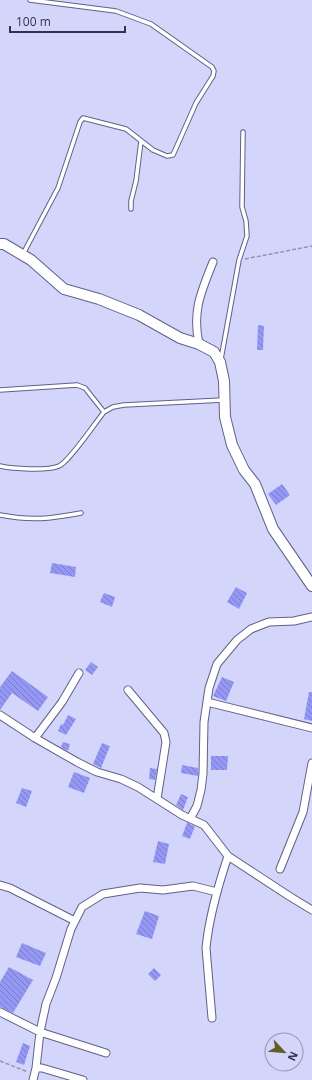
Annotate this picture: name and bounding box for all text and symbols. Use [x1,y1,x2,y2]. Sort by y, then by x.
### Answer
scale bar [10,8,125,34]
text: 100 m [16,13,51,30]
north arrow [264,1032,304,1072]
text: N [285,1049,302,1064]

